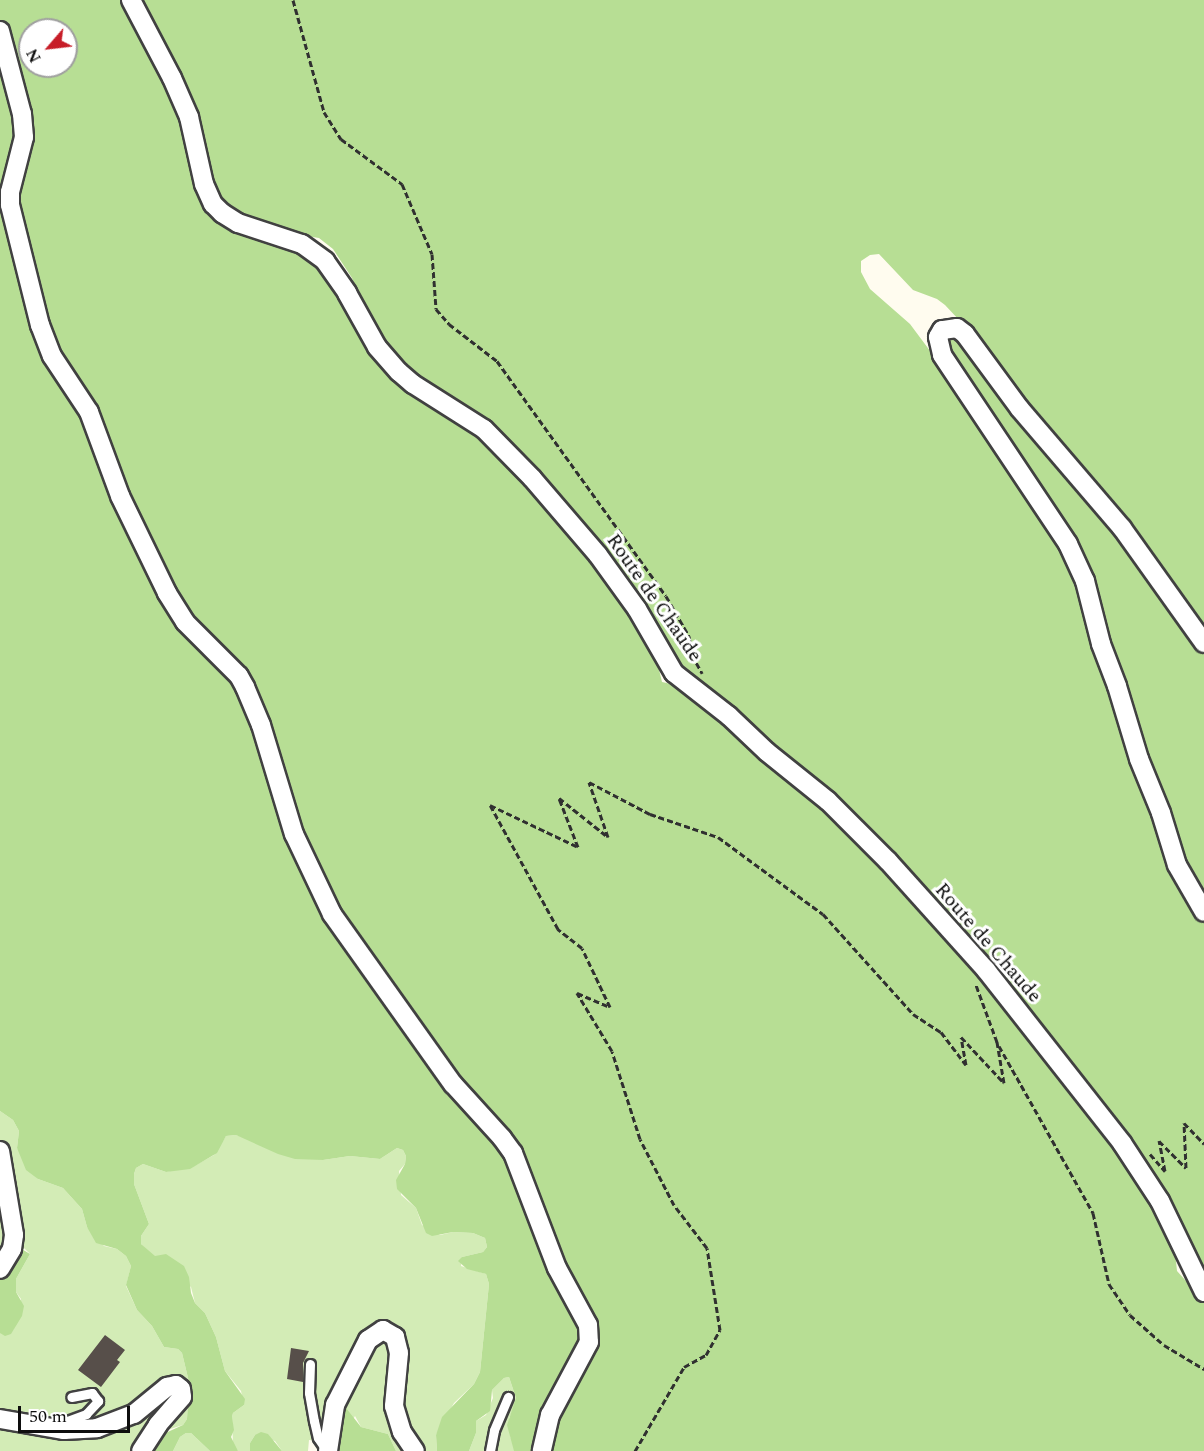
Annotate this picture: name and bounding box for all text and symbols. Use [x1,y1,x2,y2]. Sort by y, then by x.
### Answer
north arrow [18,18,78,78]
text: N [20,44,48,67]
street label: Route de Chaude [601,529,707,667]
street label: Route de Chaude [929,878,1047,1008]
scale bar [21,1394,134,1432]
text: 50 m [29,1403,67,1430]

